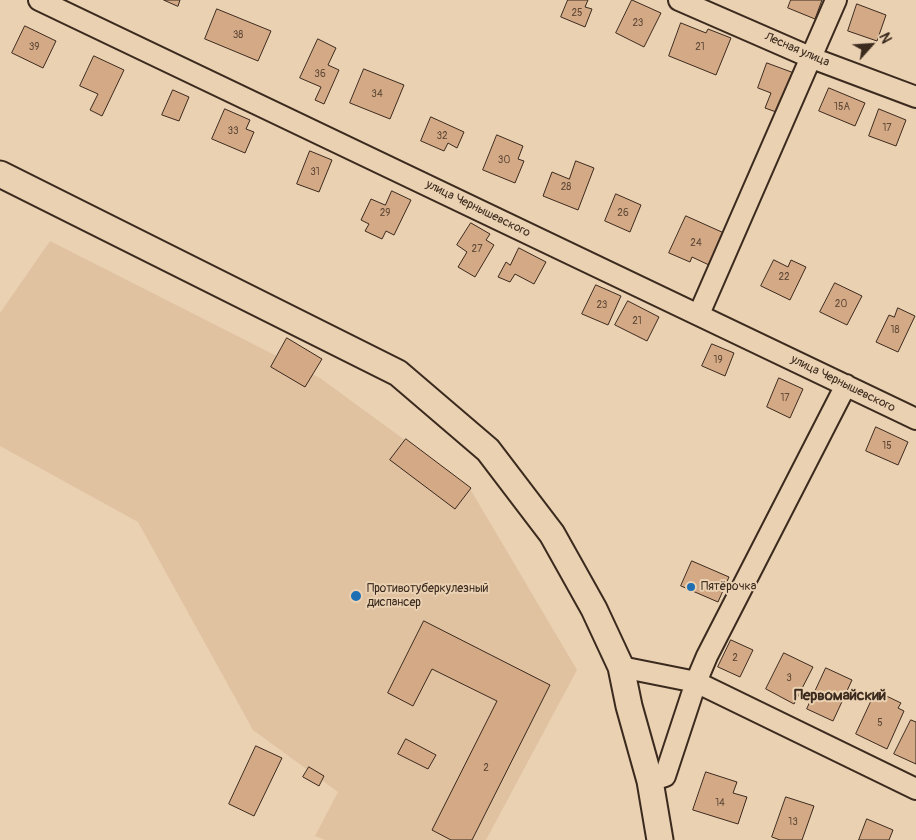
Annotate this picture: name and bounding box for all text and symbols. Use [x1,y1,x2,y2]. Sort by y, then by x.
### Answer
house number: 25 [571,7,583,19]
house number: 23 [633,17,643,29]
north arrow [846,20,896,70]
house number: 38 [233,29,243,41]
street label: Лесная улица [762,30,832,70]
text: N [875,30,895,46]
house number: 39 [29,41,39,53]
house number: 21 [695,41,705,53]
house number: 36 [314,68,326,80]
house number: 34 [371,88,383,100]
house number: 15А [834,101,850,113]
house number: 17 [882,122,892,134]
house number: 33 [227,125,239,137]
house number: 32 [436,130,448,142]
house number: 30 [498,154,510,166]
house number: 31 [310,166,320,178]
street label: улица Чернышевского [423,177,533,241]
house number: 28 [561,181,571,193]
house number: 29 [380,207,390,219]
house number: 26 [617,207,629,219]
house number: 24 [690,237,702,249]
house number: 27 [472,243,482,255]
house number: 22 [778,271,790,283]
house number: 20 [835,298,847,310]
house number: 23 [597,299,607,311]
house number: 21 [632,315,642,327]
house number: 18 [891,324,899,336]
street label: улица Чернышевского [788,352,898,416]
house number: 19 [713,354,723,366]
house number: 17 [780,392,790,404]
house number: 15 [882,440,892,452]
place label: Пятёрочка [701,580,756,594]
marker: Пятёрочка [685,581,697,593]
place label: Противотуберкулезный диспансер [367,582,488,610]
marker: Противотуберкулезный диспансер [349,589,363,603]
house number: 2 [732,652,738,664]
house number: 3 [786,672,792,684]
district label: Первомайский [794,687,886,705]
house number: 5 [877,717,883,729]
house number: 2 [483,762,489,774]
house number: 14 [715,797,725,809]
house number: 13 [788,816,798,828]

